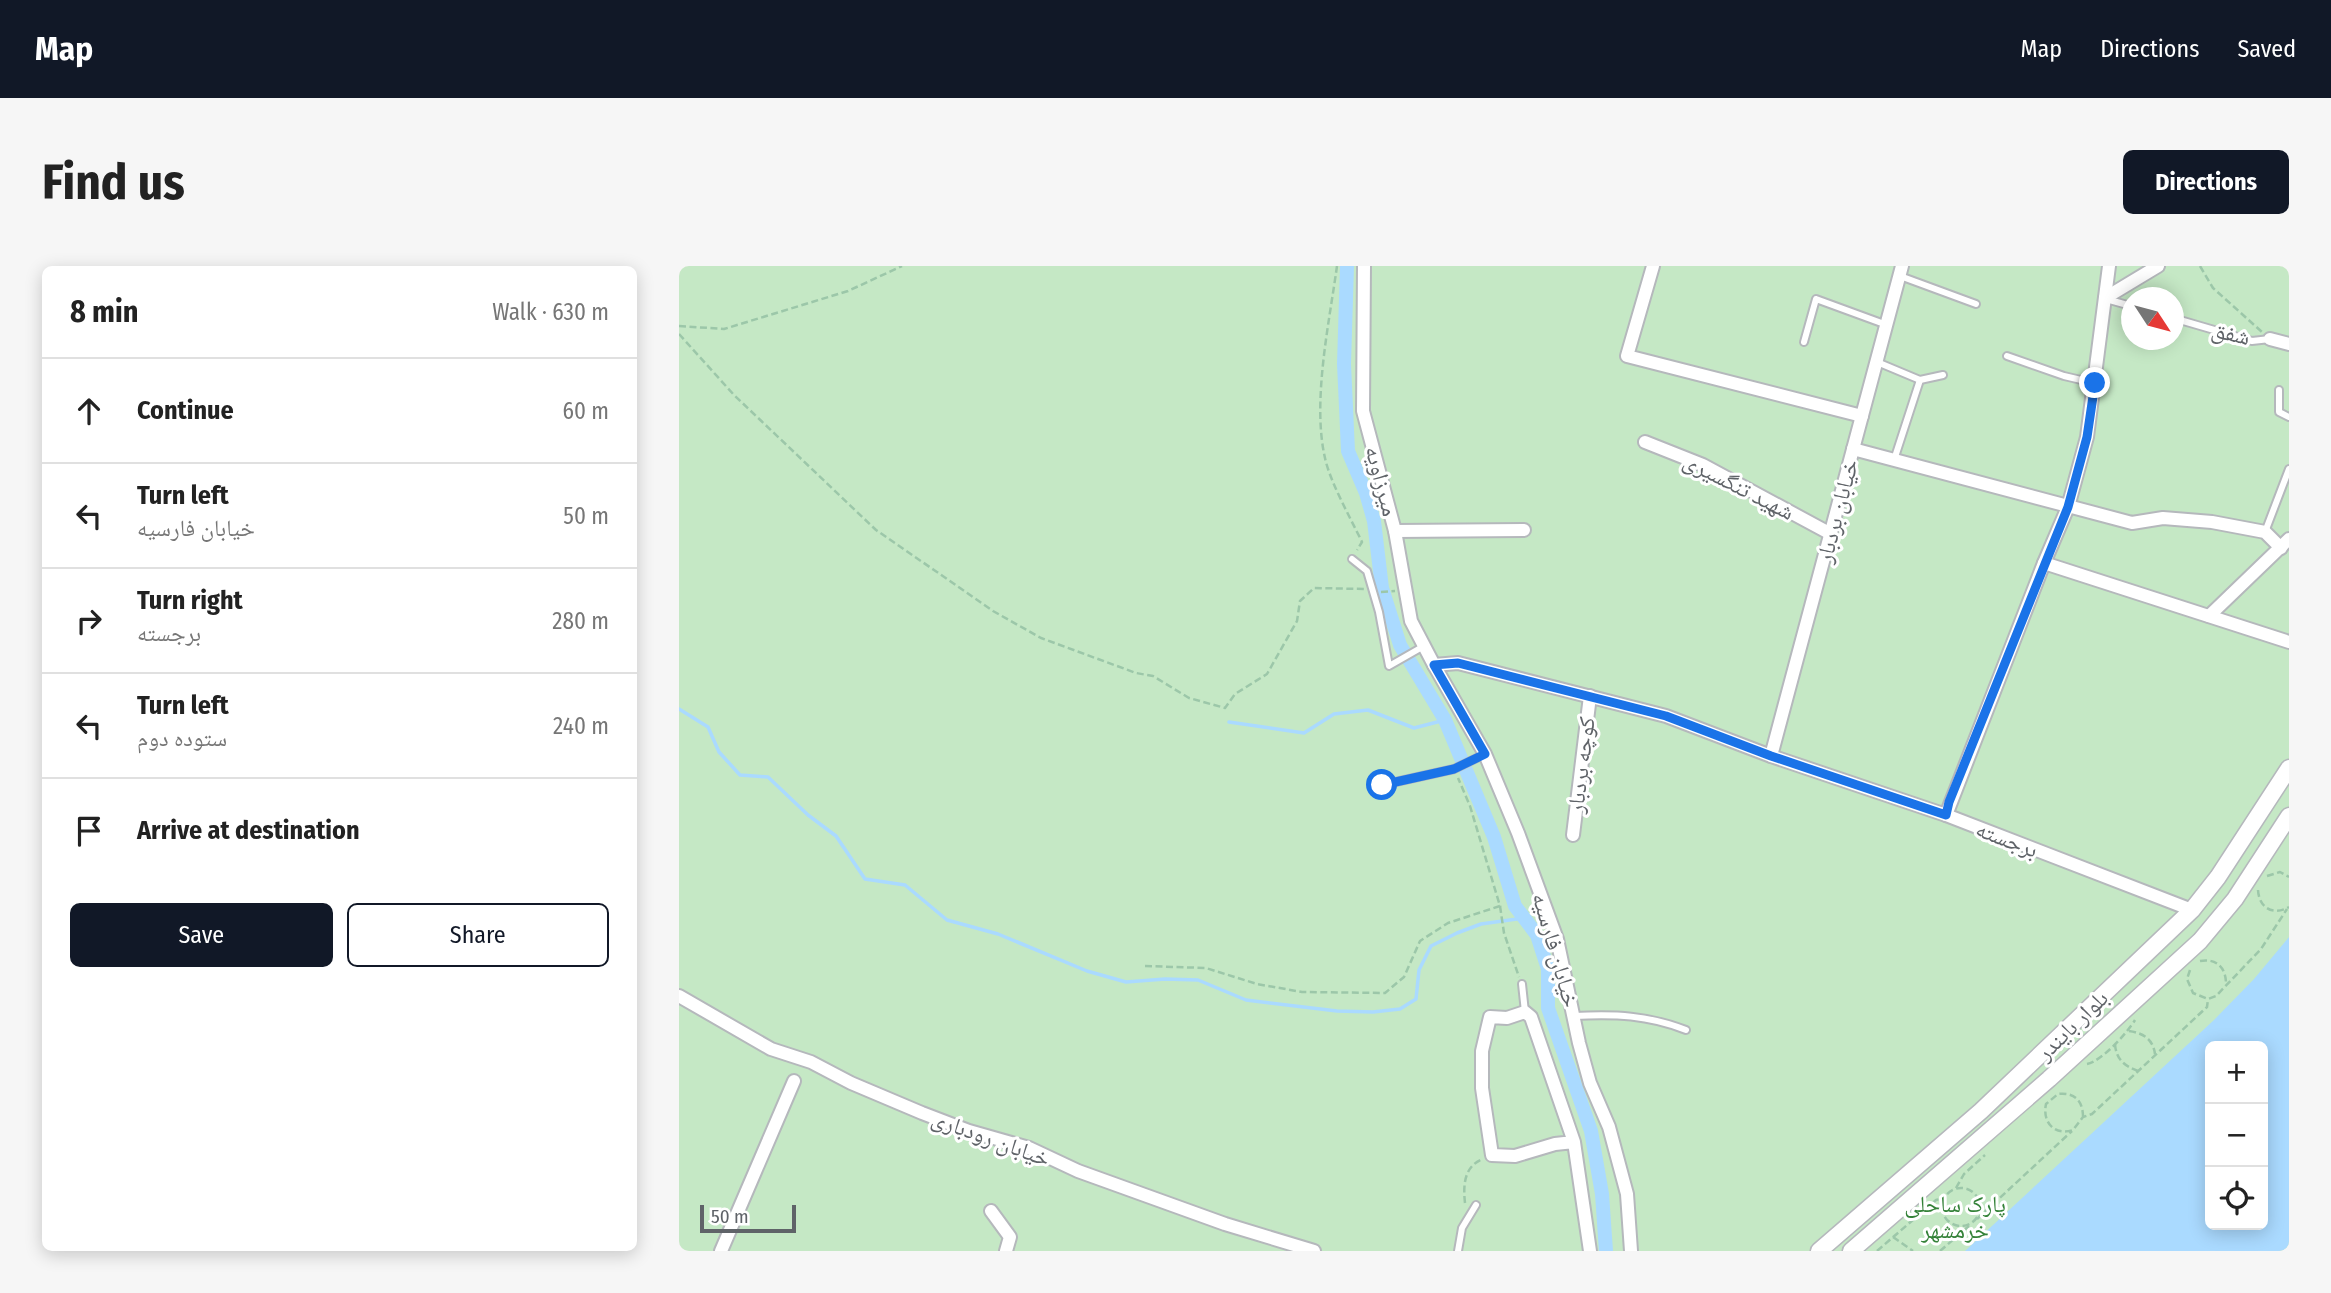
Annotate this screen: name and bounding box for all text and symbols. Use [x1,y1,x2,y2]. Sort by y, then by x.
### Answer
text: Map [35,29,93,69]
text: Map [2021,35,2062,63]
text: Directions [2100,35,2199,63]
text: Saved [2237,35,2296,63]
button: Directions [2123,150,2289,214]
text: Find us [42,153,185,212]
north arrow [2121,287,2184,350]
text: 8 min [70,294,138,330]
text: Walk · 630 m [492,298,609,326]
street label: شفق [2209,315,2253,351]
route end [2079,367,2110,398]
icon: ahead [70,392,108,430]
text: Continue [137,395,234,426]
text: 60 m [563,397,609,425]
street label: میرزاویه [1359,443,1405,519]
street label: شهید تنگسیری [1679,446,1799,526]
street label: خیابان بردبار [1810,456,1864,567]
text: Turn left [137,480,229,511]
icon: left [70,497,108,535]
text: 50 m [563,502,609,530]
text: خیابان فارسیه [137,514,255,542]
text: Turn right [137,585,243,616]
icon: right [70,602,108,640]
text: 280 m [552,607,609,635]
text: برجسته [137,619,201,647]
text: Turn left [137,690,229,721]
icon: left [70,707,108,745]
text: 240 m [553,712,609,740]
street label: کوچه بردبار [1561,715,1601,816]
text: ستوده دوم [137,724,227,752]
route start [1366,769,1397,800]
icon: arrive [70,812,108,850]
street label: برجسته [1972,814,2042,864]
text: Arrive at destination [137,815,360,846]
street label: خیابان فارسیه [1526,889,1586,1011]
button: Save [70,903,333,967]
button: Share [347,903,609,967]
street label: بلوار بایندر [2030,984,2114,1067]
map controls [2205,1041,2268,1230]
button: + [2205,1041,2268,1104]
street label: خیابان رودباری [928,1104,1054,1172]
button: − [2205,1104,2268,1167]
button: locate [2205,1167,2268,1230]
park label: پارک ساحلی خرمشهر [1904,1190,2006,1244]
scale bar [700,1202,796,1234]
text: 50 m [711,1205,749,1228]

